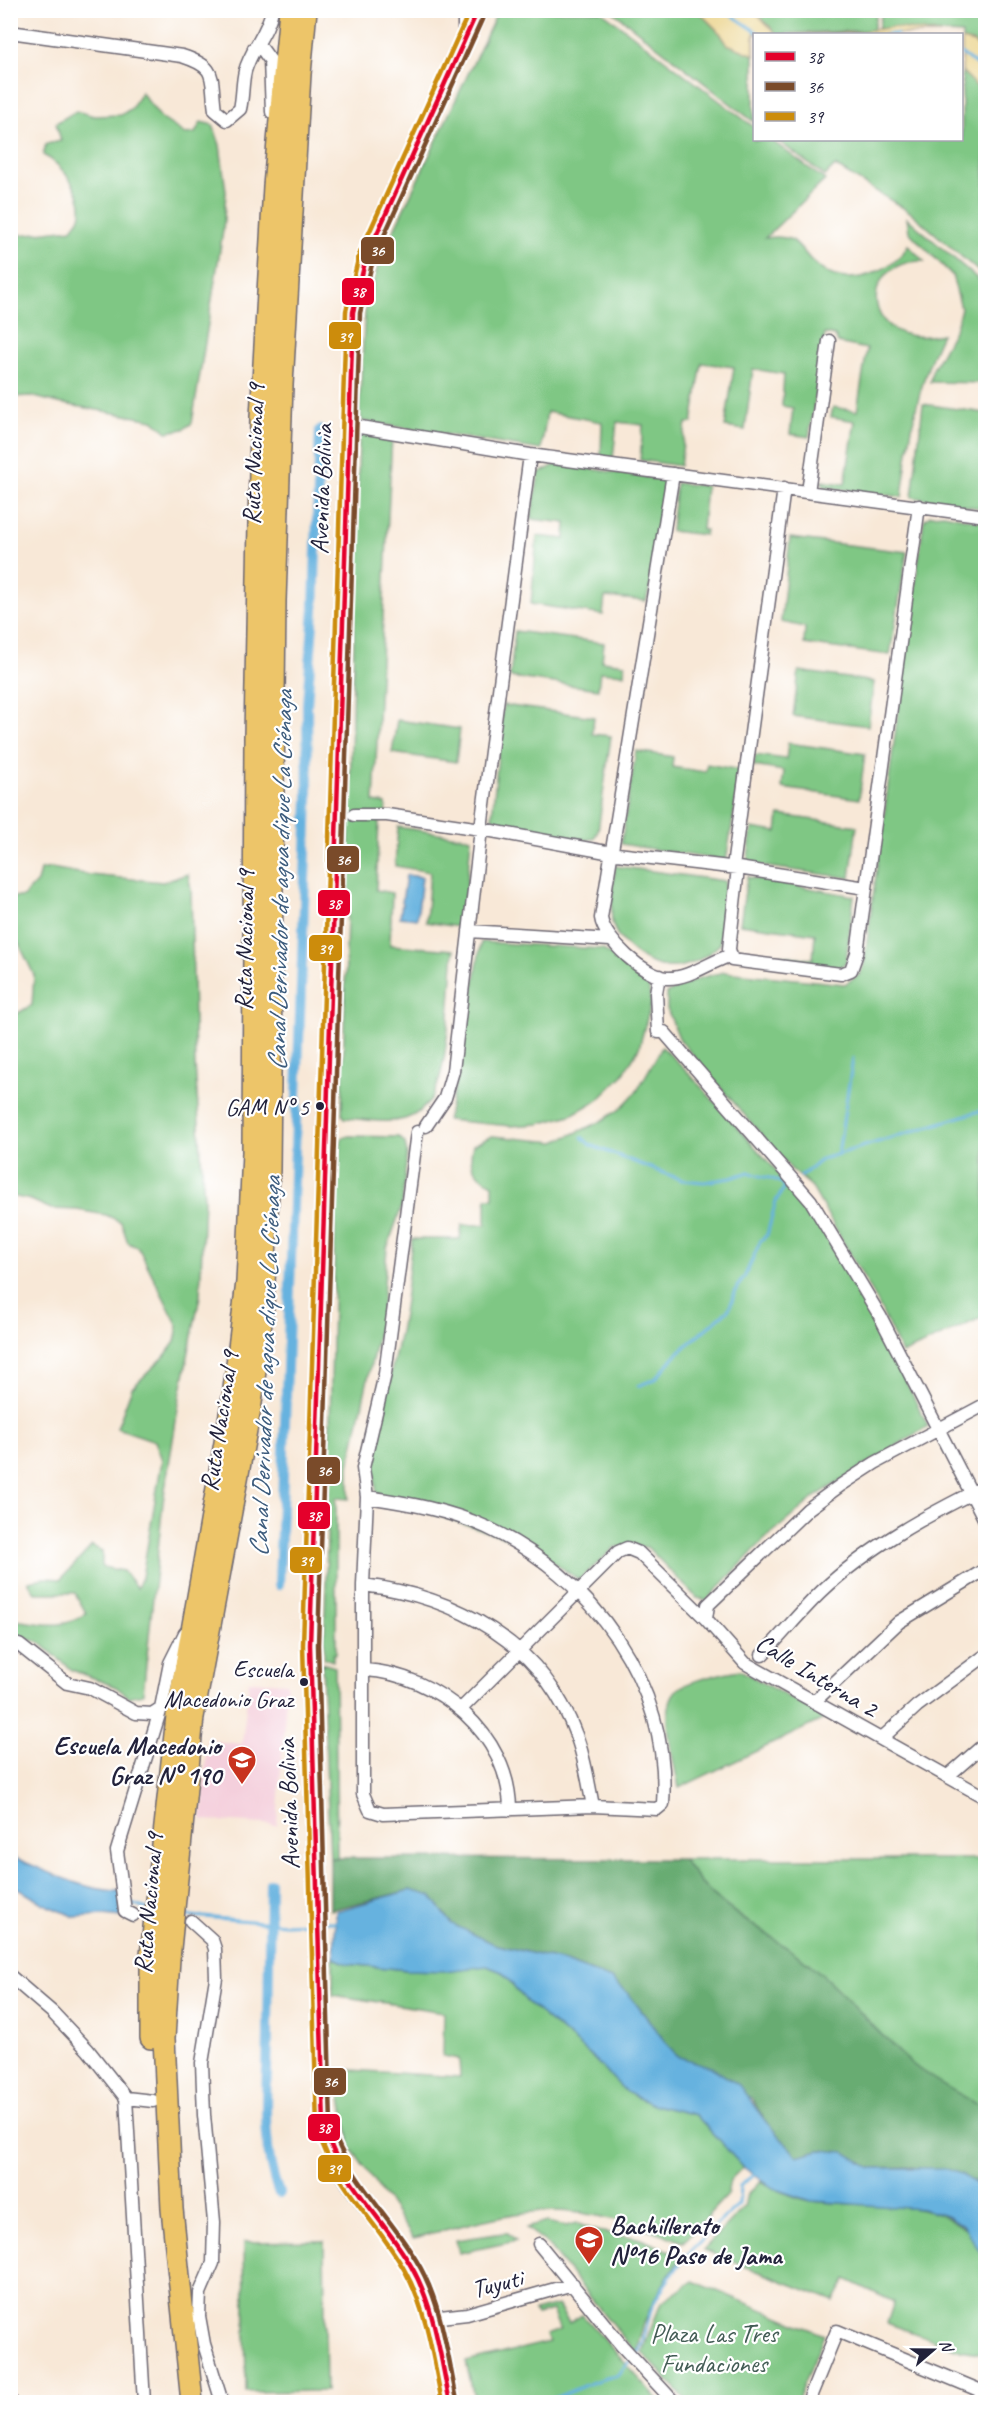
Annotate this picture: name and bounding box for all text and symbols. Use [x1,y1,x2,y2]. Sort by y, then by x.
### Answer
legend [753,33,963,141]
text: 38 [807,46,825,68]
text: 36 [807,76,824,98]
text: 39 [807,106,825,128]
line badge: 36 [360,236,395,265]
text: 36 [370,241,386,261]
line badge: 38 [341,277,375,306]
text: 38 [351,282,367,302]
line badge: 39 [328,321,362,350]
text: 39 [338,327,354,347]
street label: Ruta Nacional 9 [235,380,273,525]
street label: Avenida Bolivia [303,422,340,555]
water label: Canal Derivador de agua dique La Ciénaga [260,689,300,1071]
line badge: 36 [326,845,360,873]
text: 36 [336,850,352,870]
street label: Ruta Nacional 9 [227,867,262,1011]
line badge: 38 [317,889,351,917]
text: 38 [327,894,343,914]
line badge: 39 [308,934,343,962]
text: 39 [318,939,334,959]
place label: GAM N° 5 [225,1092,310,1122]
marker: GAM N° 5 [314,1100,326,1112]
water label: Canal Derivador de agua dique La Ciénaga [241,1174,289,1558]
street label: Ruta Nacional 9 [192,1346,247,1493]
line badge: 36 [306,1456,341,1485]
text: 36 [317,1461,333,1481]
line badge: 38 [297,1501,331,1530]
text: 38 [307,1506,323,1526]
line badge: 39 [289,1546,323,1574]
text: 39 [299,1551,315,1571]
street label: Calle Interna 2 [750,1626,886,1726]
place label: Escuela Macedonio Graz [164,1654,295,1714]
marker: Escuela Macedonio Graz [298,1676,310,1688]
place label: Escuela Macedonio Graz N° 190 [54,1729,224,1792]
street label: Avenida Bolivia [270,1737,307,1870]
school or university icon: Escuela Macedonio Graz N° 190 [226,1744,258,1786]
street label: Ruta Nacional 9 [126,1829,171,1975]
line badge: 36 [313,2067,347,2096]
text: 36 [323,2072,339,2092]
line badge: 38 [307,2113,341,2142]
text: 38 [317,2118,333,2138]
line badge: 39 [317,2154,352,2183]
text: 39 [327,2159,343,2179]
place label: Bachillerato Nº16 Paso de Jama [610,2209,784,2272]
school or university icon: Bachillerato Nº16 Paso de Jama [573,2224,605,2266]
street label: Tuyuti [468,2261,529,2306]
park label: Plaza Las Tres Fundaciones [650,2317,780,2380]
north arrow [903,2320,963,2380]
text: N [935,2337,958,2356]

